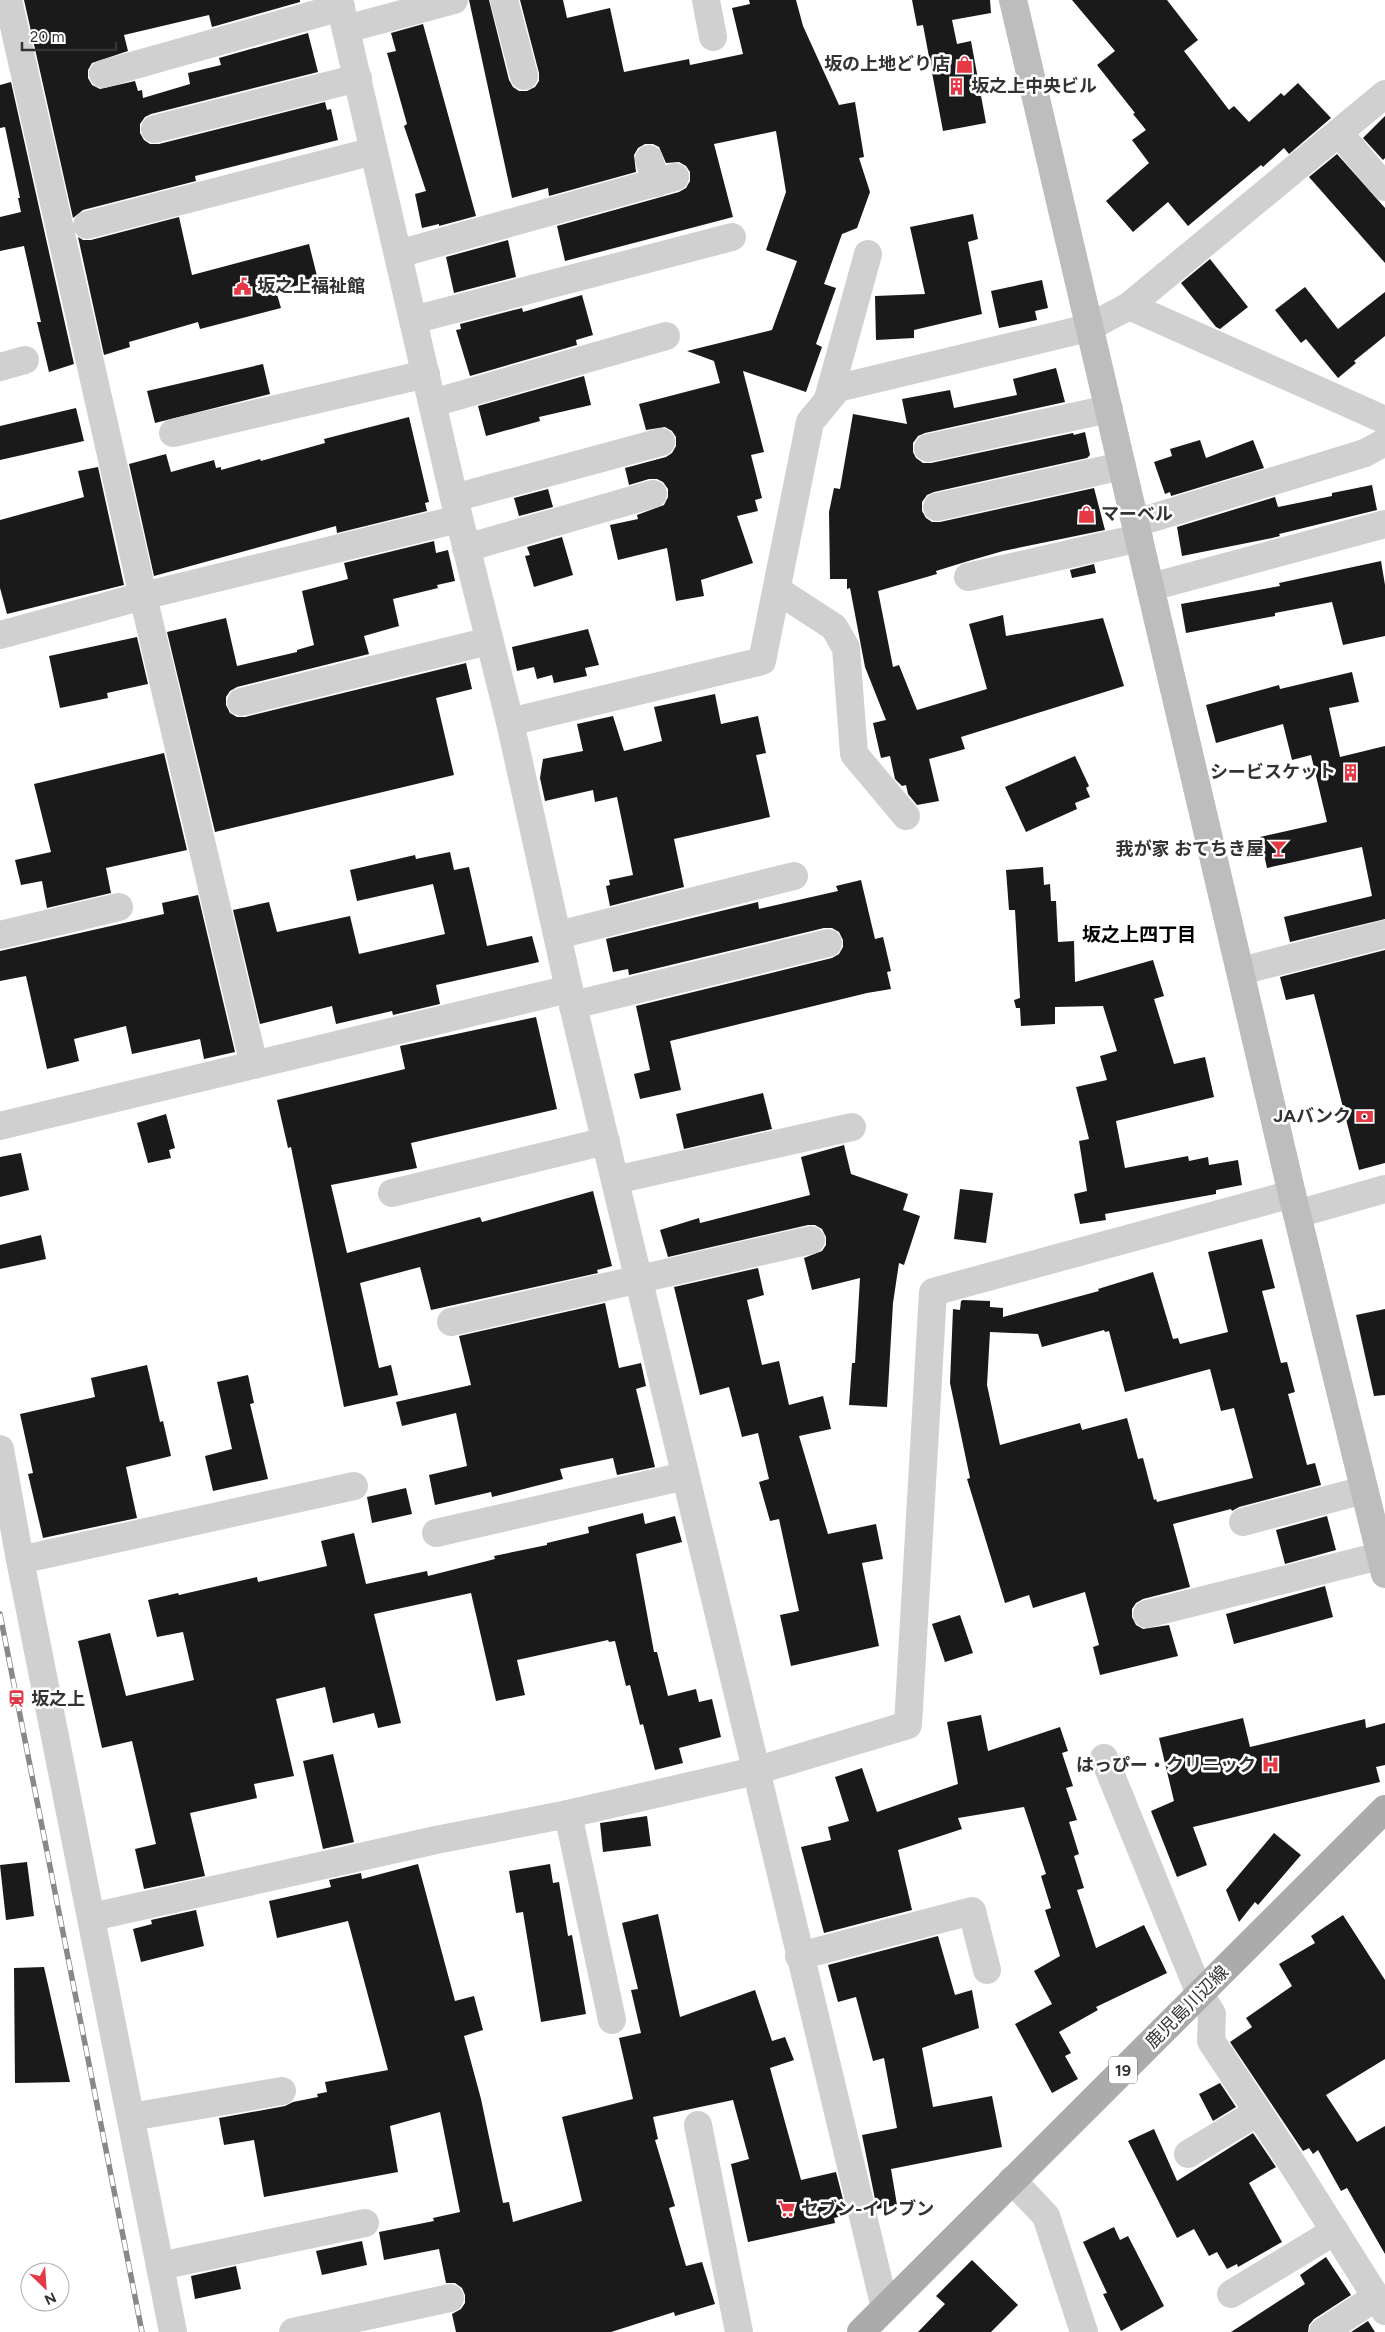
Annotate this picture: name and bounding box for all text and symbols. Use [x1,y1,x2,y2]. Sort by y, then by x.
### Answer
scale bar [22,20,116,52]
text: 20 m [30,28,64,46]
place label: 坂の上地どり店 [824,53,950,75]
shop icon: 坂の上地どり店 [954,54,974,74]
place label: 坂之上中央ビル [971,75,1097,97]
building icon: 坂之上中央ビル [947,76,967,96]
place label: 坂之上福祉館 [257,275,365,297]
public building icon: 坂之上福祉館 [233,276,253,296]
place label: マーベル [1101,503,1173,525]
shop icon: マーベル [1077,504,1097,524]
place label: シービスケット [1210,761,1336,783]
building icon: シービスケット [1340,762,1360,782]
place label: 我が家 おてちき屋 [1116,838,1264,860]
bar icon: 我が家 おてちき屋 [1268,839,1288,859]
district label: 坂之上四丁目 [1082,923,1196,946]
place label: JAバンク [1273,1105,1351,1127]
bank icon: JAバンク [1355,1106,1375,1126]
place label: 坂之上 [31,1688,85,1710]
station icon: 坂之上 [7,1689,27,1709]
place label: はっぴー・クリニック [1076,1754,1256,1776]
hospital icon: はっぴー・クリニック [1260,1755,1280,1775]
street label: 鹿児島川辺線 [1141,1961,1233,2053]
road number: 19 [1109,2056,1137,2084]
place label: セブン-イレブン [801,2198,934,2220]
supermarket icon: セブン-イレブン [777,2199,797,2219]
north arrow [20,2262,70,2312]
text: N [42,2288,59,2308]

